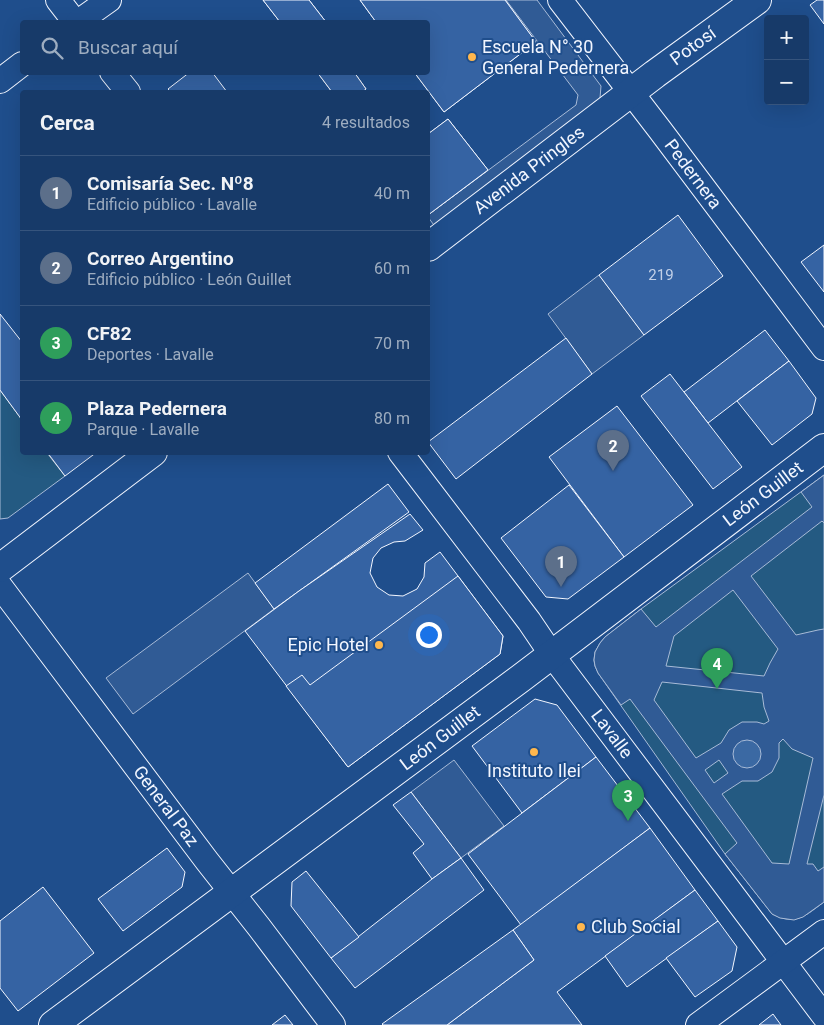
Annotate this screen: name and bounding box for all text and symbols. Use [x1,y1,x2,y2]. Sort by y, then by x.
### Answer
map controls [764,15,809,105]
button: + [764,15,809,60]
search box [20,20,430,75]
street label: Potosí [666,22,720,69]
icon: search [38,34,66,62]
text: Buscar aquí [78,36,178,59]
place label: Escuela N° 30 General Pedernera [482,36,629,78]
marker: Escuela N° 30 General Pedernera [466,51,478,63]
button: − [764,60,809,105]
text: Cerca [40,111,95,135]
text: 4 resultados [322,113,410,132]
street label: Avenida Pringles [469,121,588,218]
street label: Pedernera [660,135,726,213]
text: Comisaría Sec. Nº8 [87,172,254,195]
text: 1 [51,184,61,203]
text: 40 m [374,184,410,203]
text: Edificio público · Lavalle [87,195,257,214]
text: Correo Argentino [87,247,234,270]
text: 2 [51,259,61,278]
text: 60 m [374,259,410,278]
house number: 219 [648,266,674,284]
text: Edificio público · León Guillet [87,270,291,289]
text: CF82 [87,322,132,345]
text: 3 [51,334,61,353]
text: 70 m [374,334,410,353]
text: Deportes · Lavalle [87,345,214,364]
text: Plaza Pedernera [87,397,227,420]
text: 4 [51,409,61,428]
text: 80 m [374,409,410,428]
text: Parque · Lavalle [87,420,199,439]
pin: 2 [597,430,629,471]
street label: León Guillet [719,457,807,530]
pin: 1 [545,546,577,587]
your location [416,622,442,648]
place label: Epic Hotel [287,634,369,655]
marker: Epic Hotel [373,639,385,651]
pin: 4 [701,648,733,689]
street label: León Guillet [396,701,484,774]
street label: Lavalle [587,705,638,762]
marker: Instituto Ilei [528,746,540,758]
place label: Instituto Ilei [487,760,581,781]
street label: General Paz [129,761,204,850]
pin: 3 [612,780,644,821]
place label: Club Social [591,916,681,937]
marker: Club Social [575,921,587,933]

